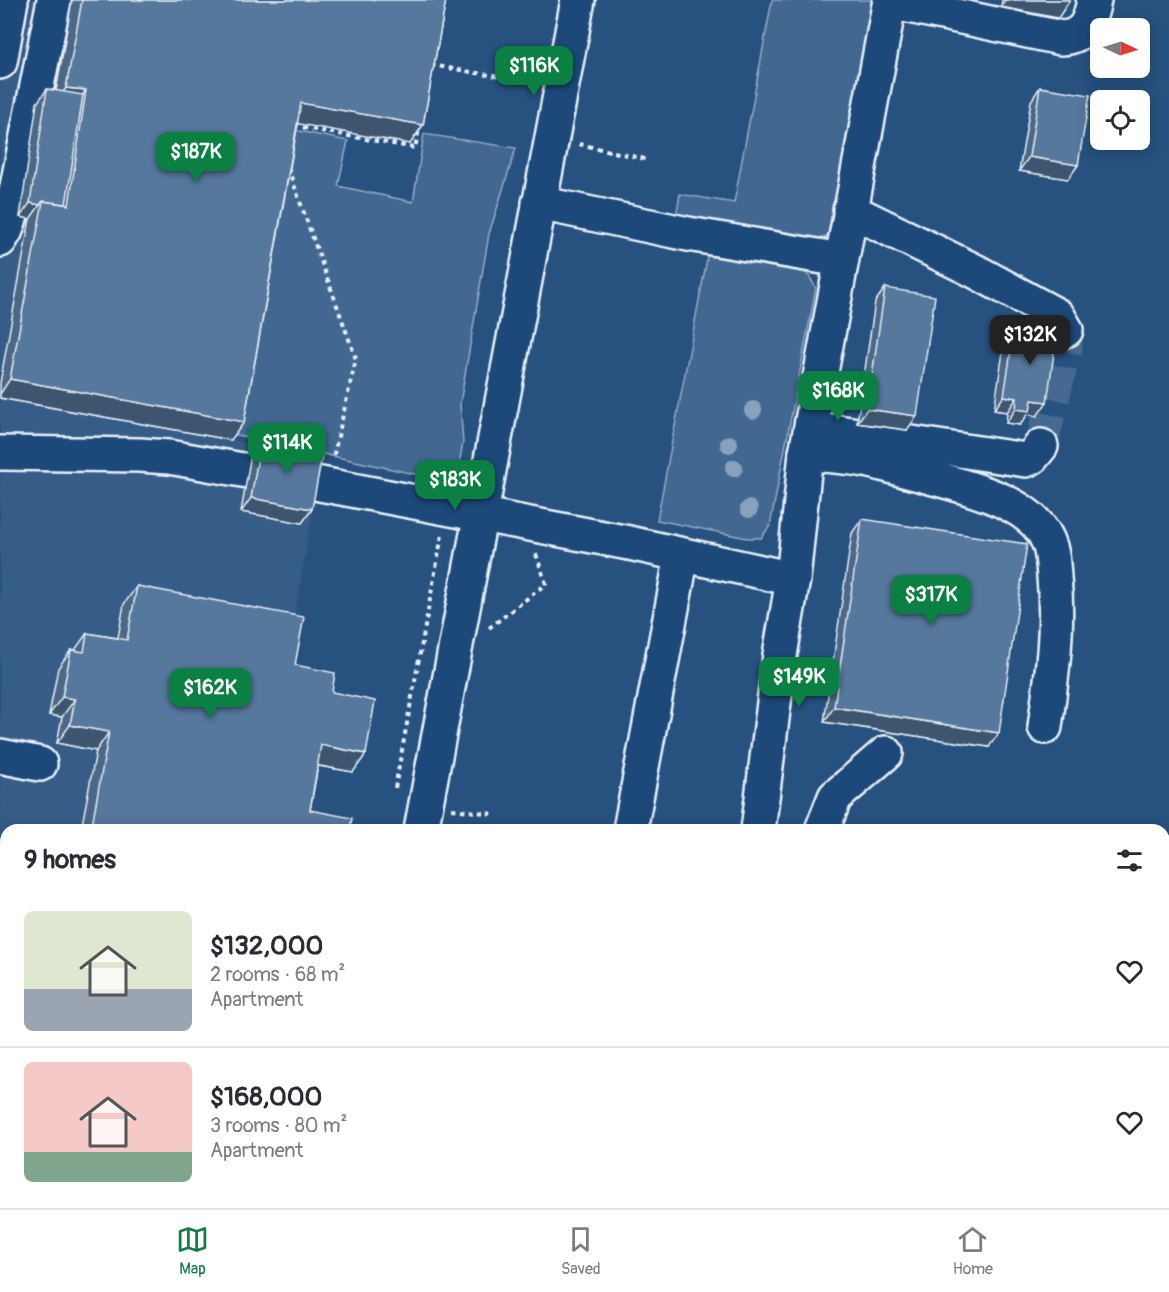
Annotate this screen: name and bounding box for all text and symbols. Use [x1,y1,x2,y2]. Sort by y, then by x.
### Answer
north arrow [1090,18,1150,78]
map controls [1090,18,1150,150]
pin: $116K [492,46,576,97]
text: $116K [509,53,559,78]
button: locate [1090,90,1150,150]
pin: $187K [154,132,238,183]
text: $187K [170,139,222,164]
pin: $132K [988,315,1072,366]
text: $132K [1003,322,1057,347]
pin: $168K [796,371,880,422]
text: $168K [812,378,864,403]
pin: $114K [245,423,329,474]
text: $114K [262,430,312,455]
pin: $183K [413,460,497,511]
text: $183K [429,467,481,492]
pin: $317K [889,575,973,626]
text: $317K [905,582,957,607]
pin: $149K [757,657,841,708]
text: $149K [773,664,825,689]
pin: $162K [168,668,252,719]
text: $162K [183,675,237,700]
text: 9 homes [24,844,116,876]
icon: filters [1113,844,1146,877]
text: $132,000 [210,930,323,962]
icon: home [72,935,144,1007]
icon: heart [1113,955,1146,988]
text: 2 rooms · 68 m² [210,962,345,987]
text: Apartment [210,987,303,1012]
text: $168,000 [210,1081,322,1113]
icon: home [72,1086,144,1158]
icon: heart [1113,1106,1146,1139]
text: 3 rooms · 80 m² [210,1113,347,1138]
text: Apartment [210,1138,303,1163]
tab: Map [176,1223,209,1279]
tab: Saved [561,1223,601,1279]
tab: Home [953,1223,993,1279]

